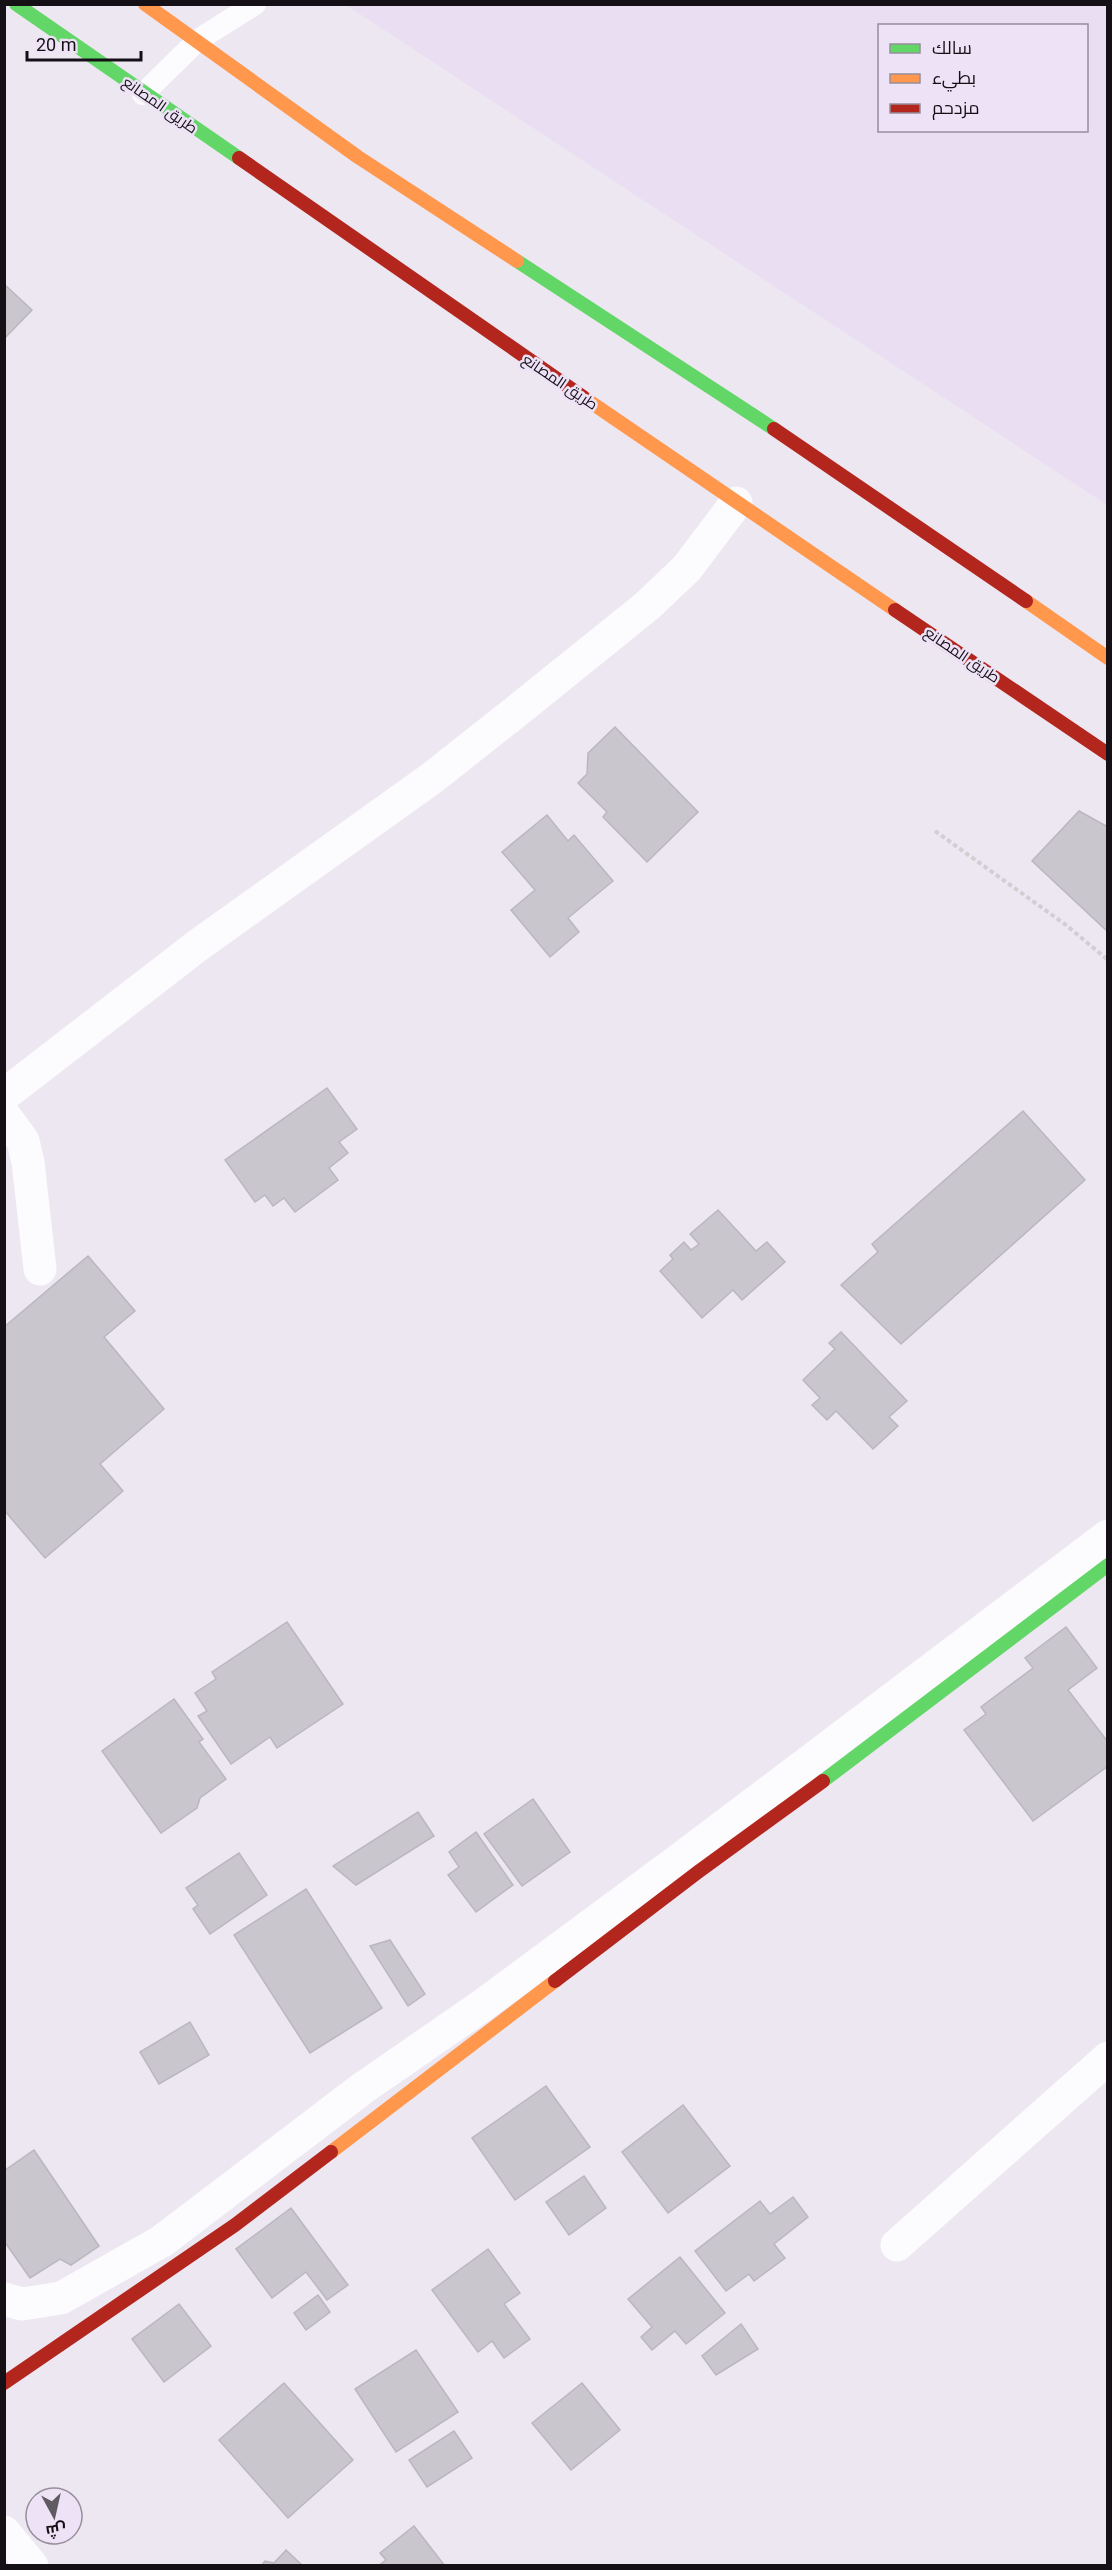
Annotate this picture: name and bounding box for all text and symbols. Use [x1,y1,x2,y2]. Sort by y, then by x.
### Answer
scale bar [27,24,141,62]
legend [878,24,1088,132]
text: 20 m [36,34,76,55]
text: سالك [932,37,972,58]
text: بطيء [932,67,976,92]
street label: طريق المصانع [118,73,201,139]
text: مزدحم [932,97,980,120]
street label: طريق المصانع [518,350,601,415]
street label: طريق المصانع [920,623,1003,688]
north arrow [24,2486,84,2546]
text: ش [45,2520,68,2541]

